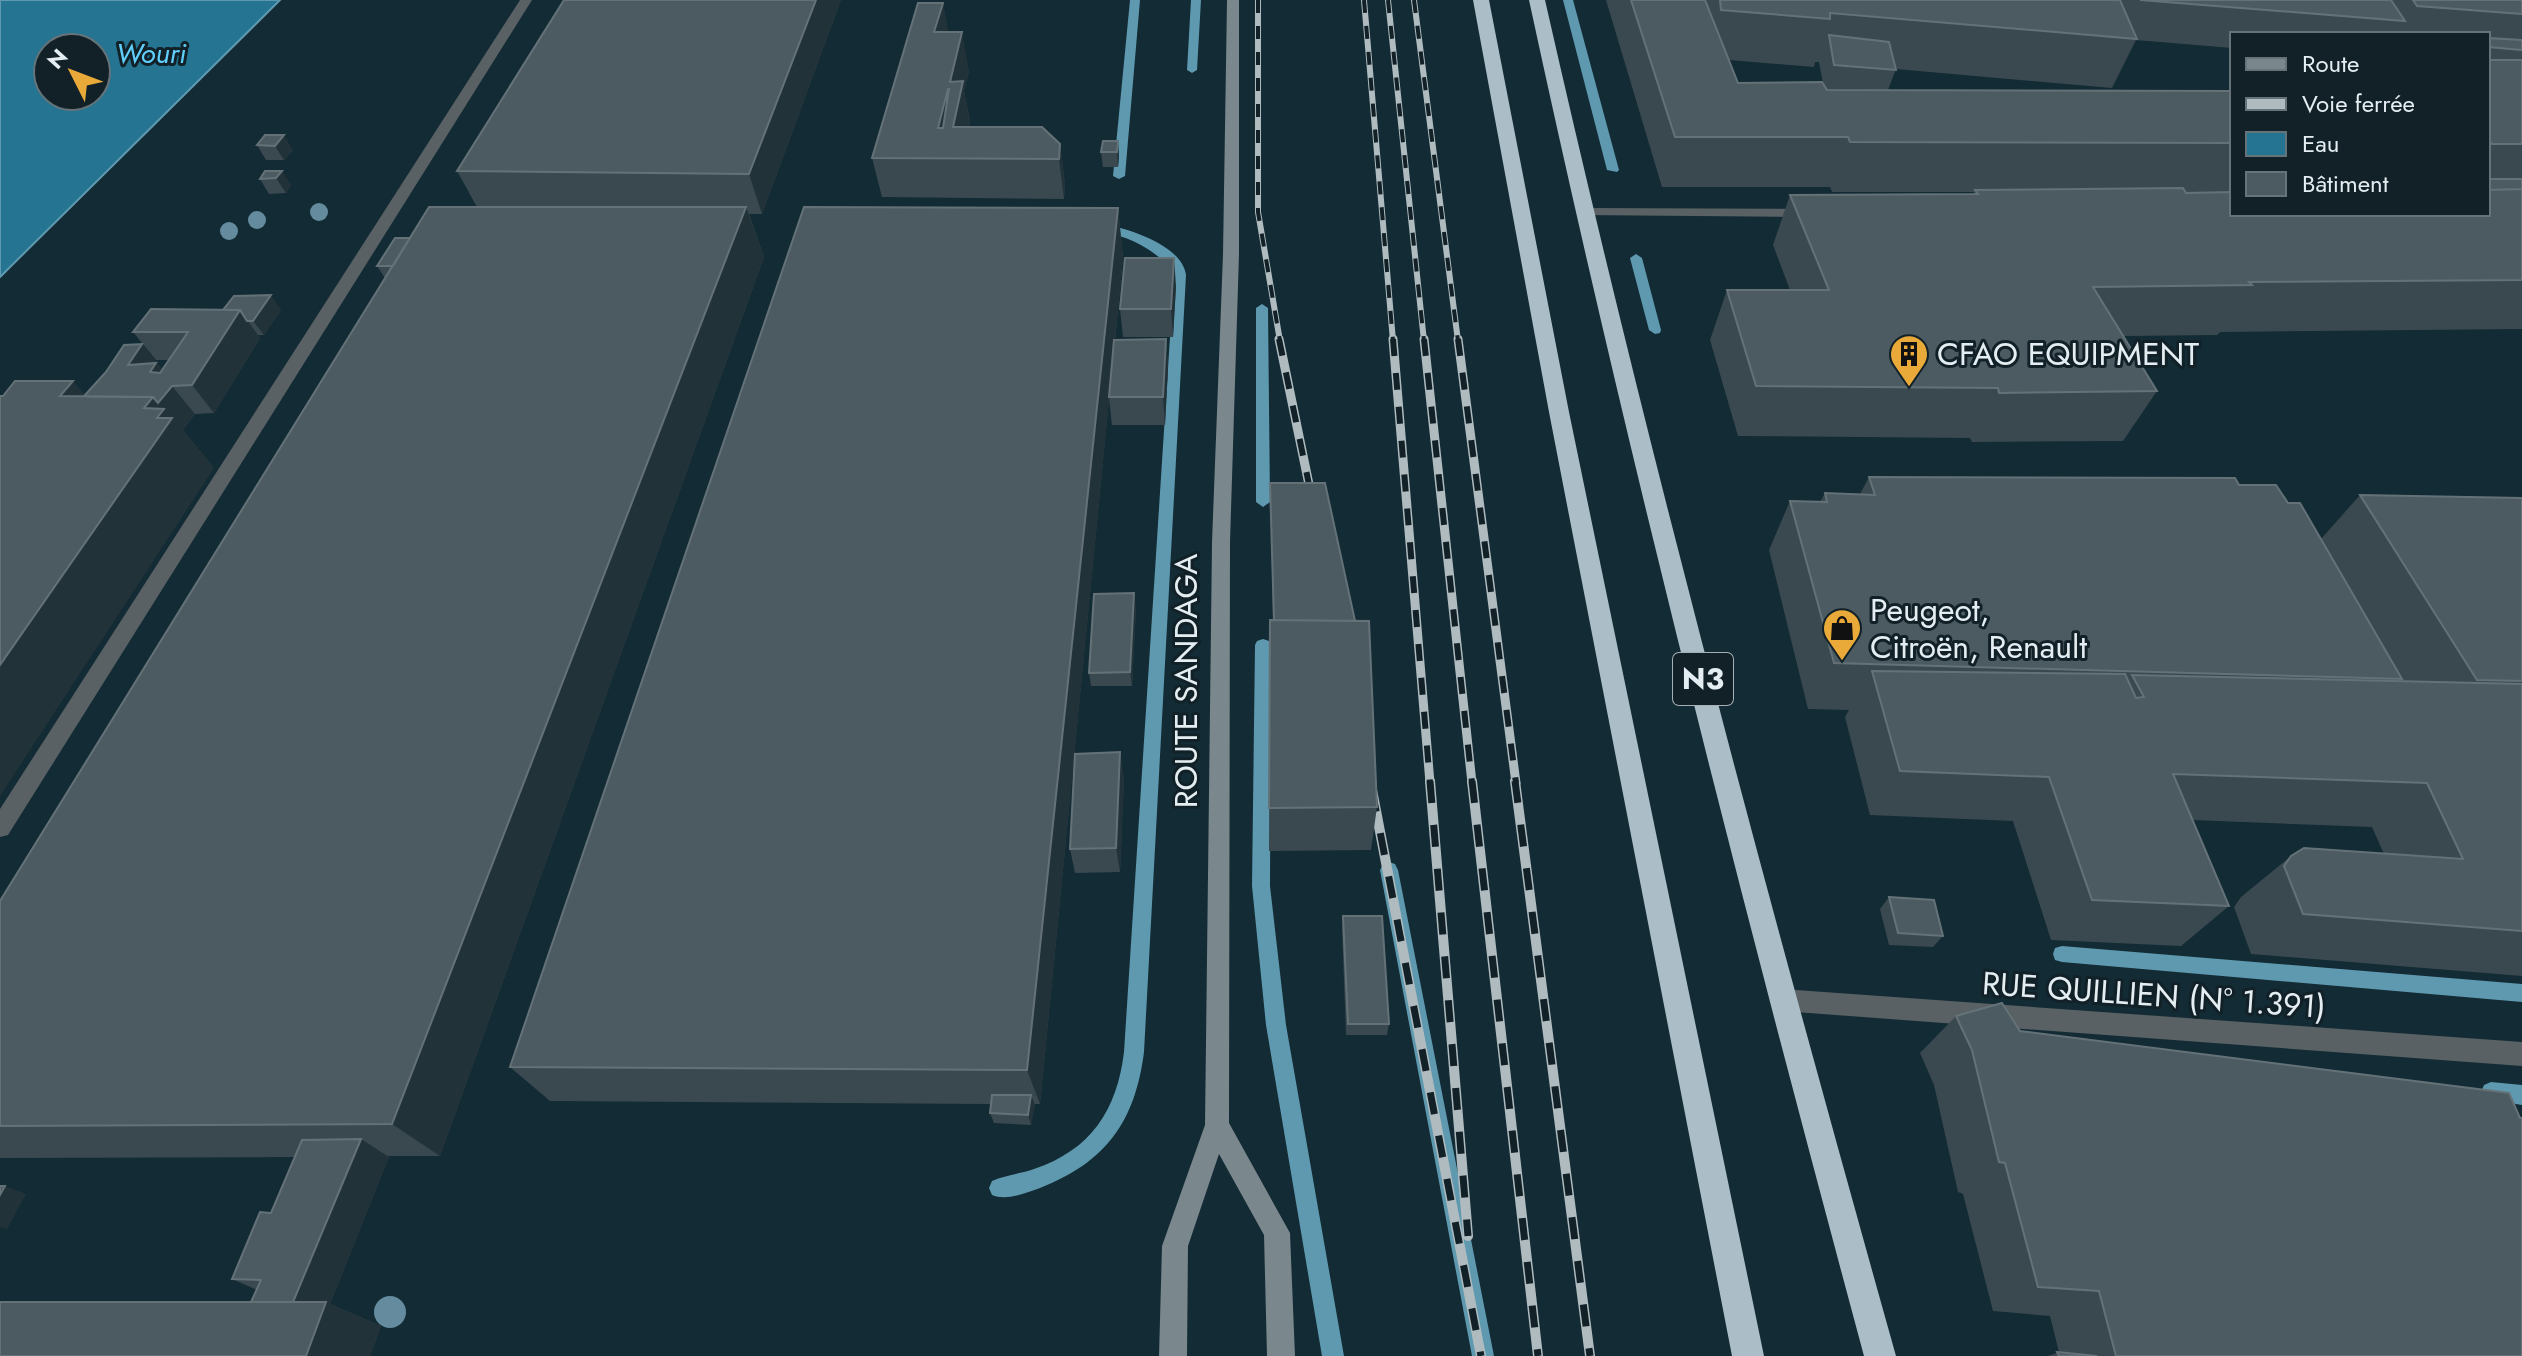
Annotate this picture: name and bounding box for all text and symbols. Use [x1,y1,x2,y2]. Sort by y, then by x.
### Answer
north arrow [32,32,112,112]
legend [2230,32,2490,216]
water label: Wouri [116,33,187,74]
text: N [39,41,75,76]
text: Route [2302,46,2359,81]
text: Voie ferrée [2302,86,2415,121]
text: Eau [2302,126,2339,161]
text: Bâtiment [2302,166,2389,201]
place label: CFAO EQUIPMENT [1937,331,2199,377]
building icon: CFAO EQUIPMENT [1888,333,1930,388]
street label: ROUTE SANDAGA [1163,554,1209,808]
place label: Peugeot, Citroën, Renault [1870,587,2087,670]
shop icon: Peugeot, Citroën, Renault [1821,607,1863,662]
road number: N3 [1673,653,1733,705]
street label: RUE QUILLIEN (N° 1.391) [1981,960,2327,1030]

